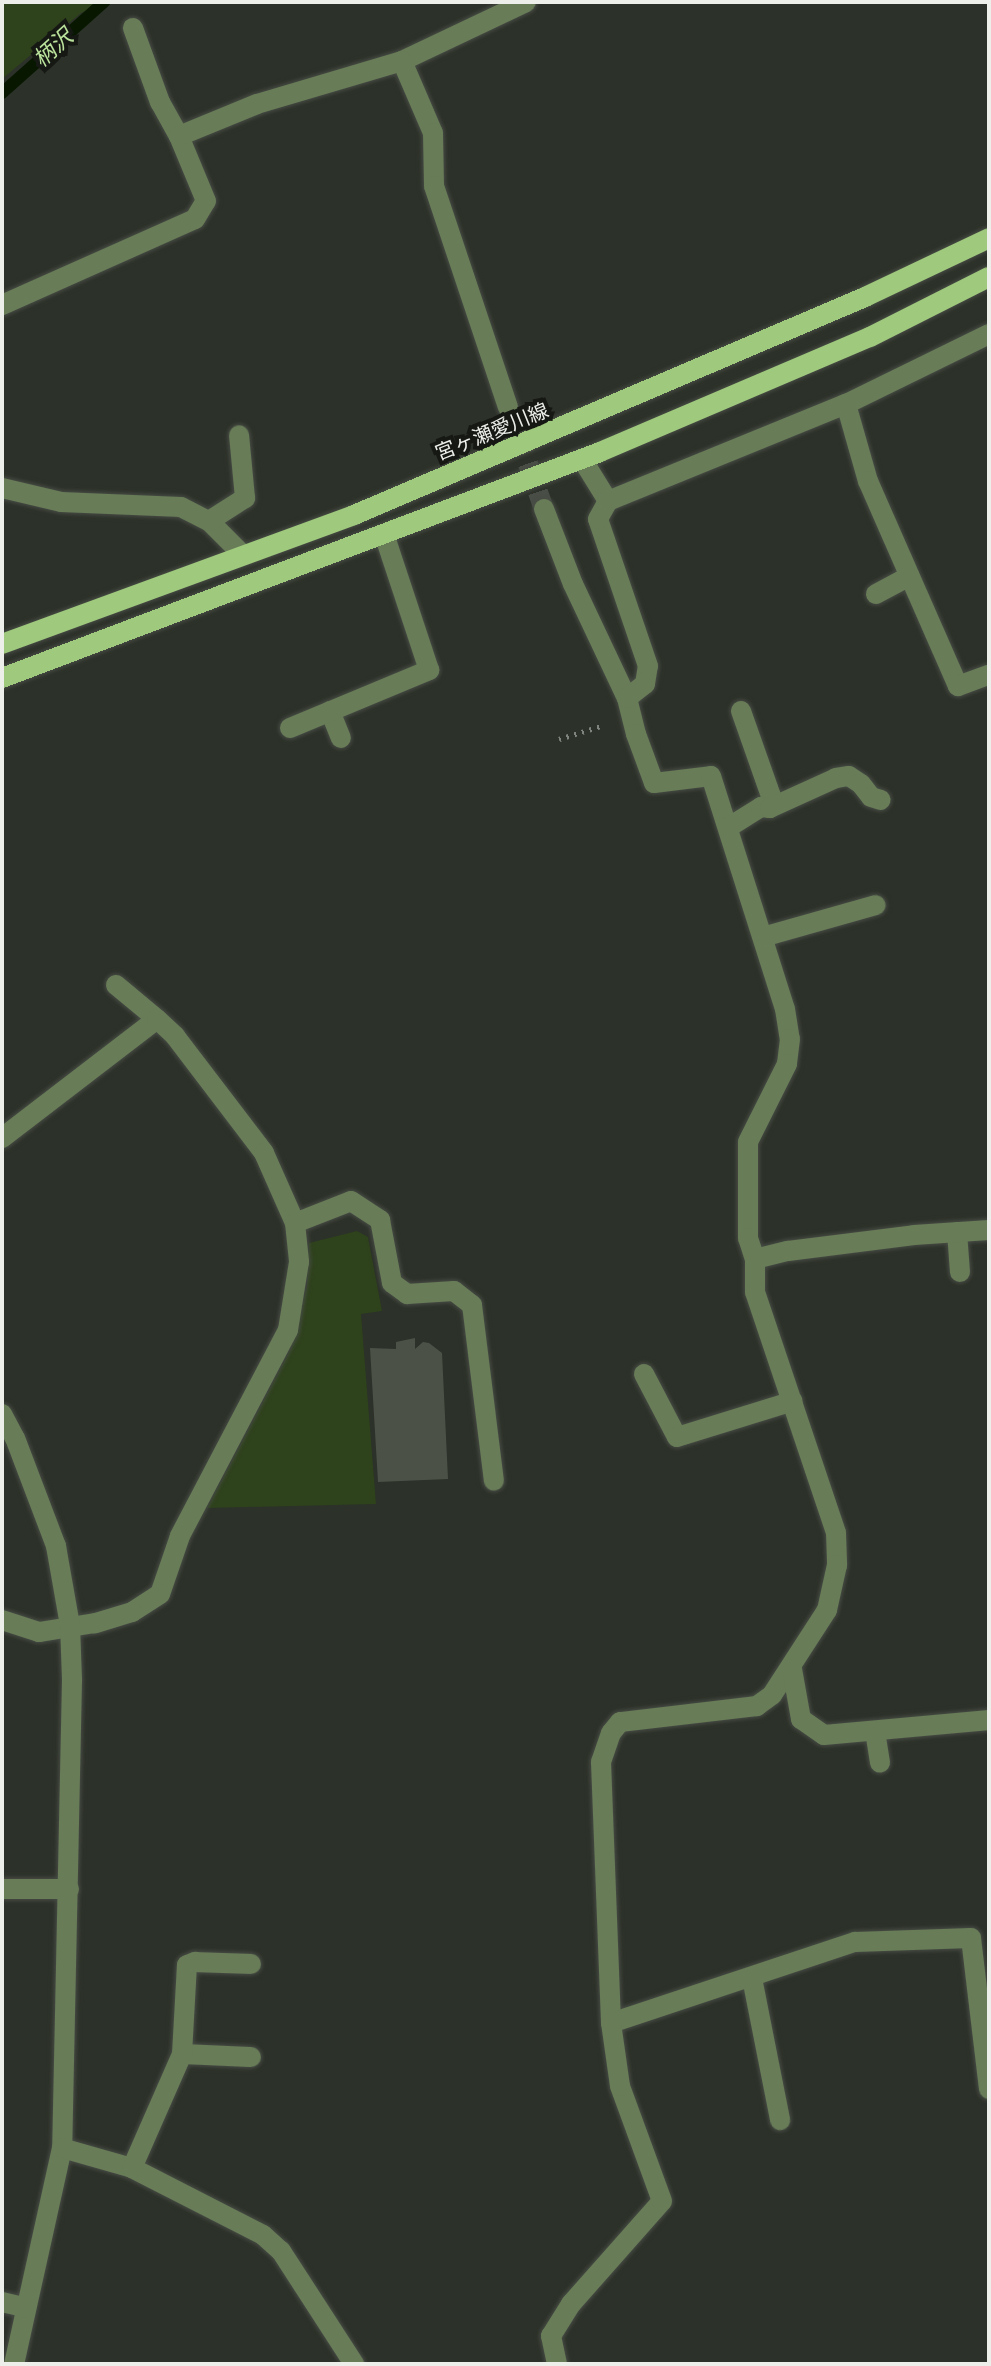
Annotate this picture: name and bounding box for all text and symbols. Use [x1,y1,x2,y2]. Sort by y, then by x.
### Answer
water label: 柄沢 [28,23,78,73]
street label: 宮ヶ瀬愛川線 [432,398,552,466]

